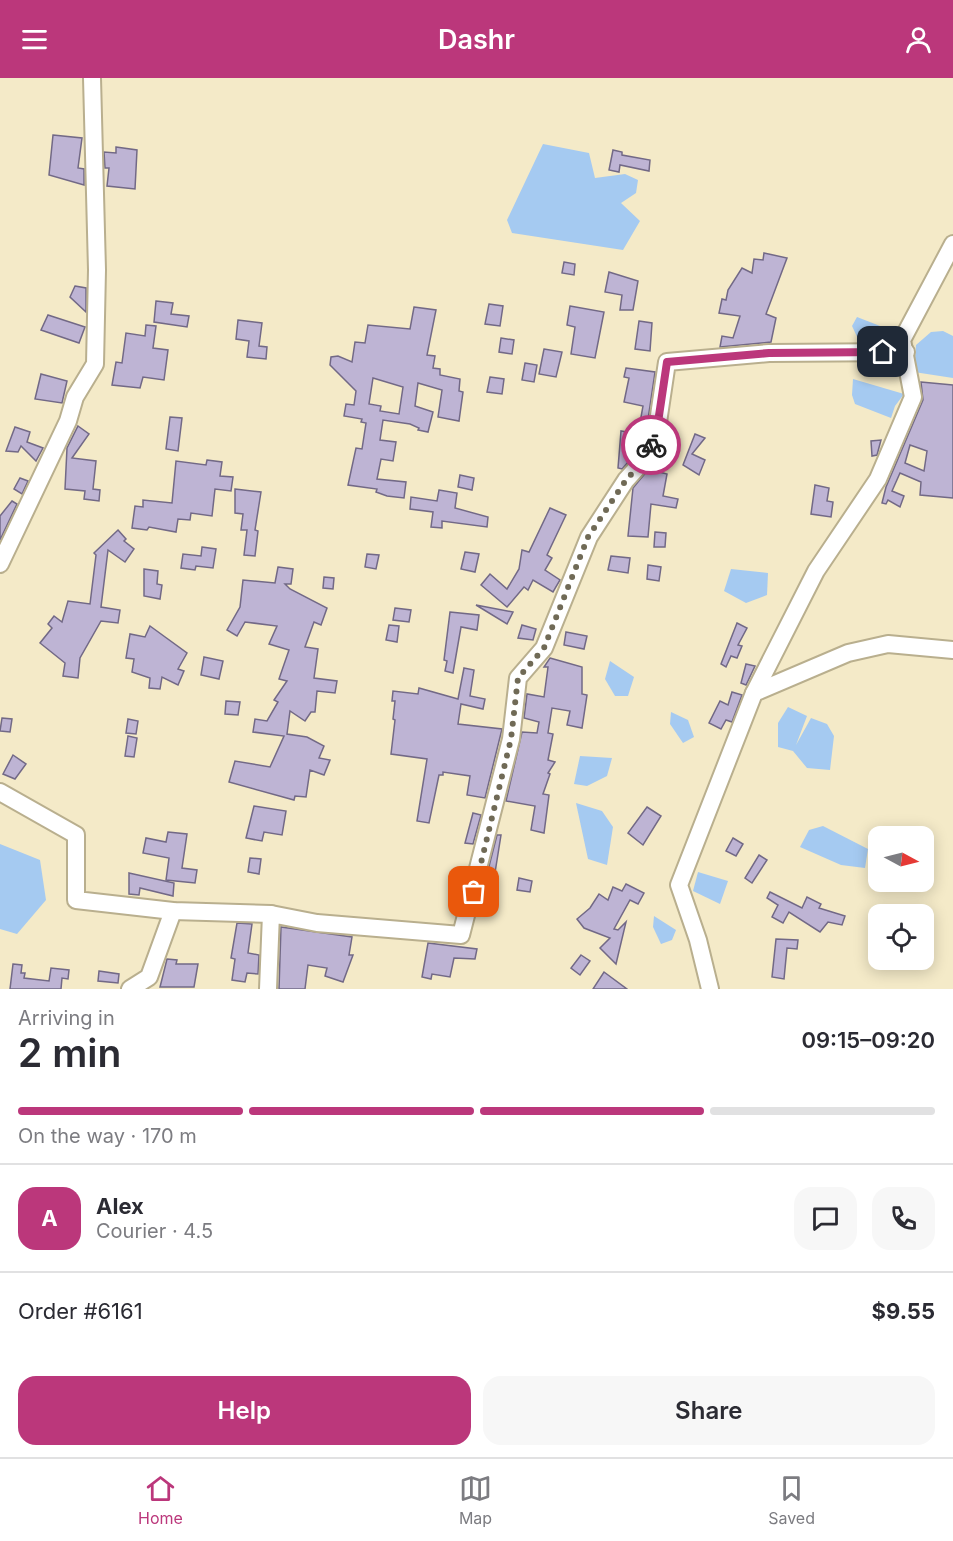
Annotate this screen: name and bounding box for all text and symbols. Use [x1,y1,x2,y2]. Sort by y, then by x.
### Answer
icon: menu [18,23,51,56]
text: Dashr [438,23,515,56]
icon: person [902,23,935,56]
pin [857,326,908,377]
icon: home [866,335,899,368]
courier [621,415,681,475]
icon: bike [635,429,668,462]
north arrow [868,826,934,892]
map controls [868,826,934,970]
pin [448,866,499,917]
icon: bag [457,875,490,908]
button: locate [868,904,934,970]
text: Arriving in [18,1006,115,1030]
text: 09:15–09:20 [801,1027,935,1053]
text: 2 min [18,1029,121,1076]
text: On the way · 170 m [18,1124,197,1148]
button: chat [794,1187,857,1250]
button: phone [872,1187,935,1250]
text: Alex [96,1193,144,1219]
text: A [41,1205,58,1231]
text: Courier · 4.5 [96,1219,213,1243]
text: Order #6161 [18,1298,143,1324]
text: $9.55 [872,1298,935,1324]
button: Help [18,1376,471,1445]
button: Share [483,1376,935,1445]
tab: Home [138,1472,183,1528]
tab: Map [459,1472,492,1528]
tab: Saved [768,1472,815,1528]

